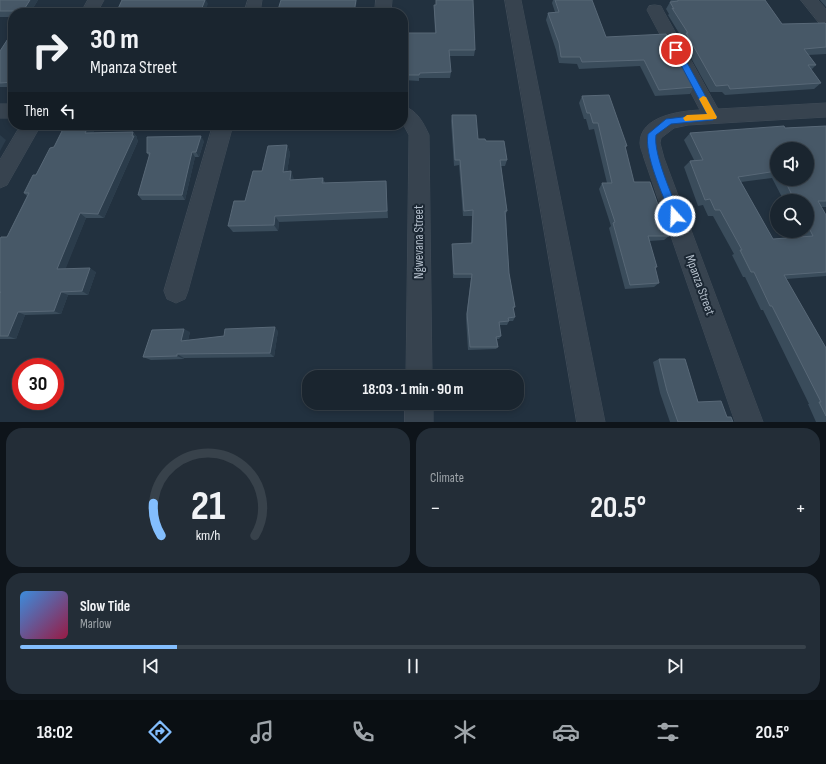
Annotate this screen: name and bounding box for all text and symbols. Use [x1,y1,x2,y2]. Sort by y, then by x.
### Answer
text: 30 m [90,23,139,56]
icon: right [24,24,76,76]
pin [659,33,693,67]
icon: arrive [665,39,687,61]
text: Mpanza Street [90,57,177,78]
icon: left [57,100,79,122]
text: Then [24,102,49,121]
map controls [770,142,814,238]
button: sound [770,142,814,186]
button: search [770,194,814,238]
position arrow [654,195,696,237]
street label: Ngwevana Street [411,205,427,279]
street label: Mpanza Street [682,253,718,317]
speed limit sign: 30 [12,358,64,410]
text: 18:03 · 1 min · 90 m [362,380,464,399]
text: Climate [430,470,464,486]
text: 21 [191,481,225,530]
text: 20.5° [590,490,646,526]
text: − [430,495,441,522]
text: + [795,495,806,522]
text: km/h [196,526,220,543]
text: Slow Tide [80,597,130,616]
text: Marlow [80,616,112,632]
icon: previous [140,655,162,677]
icon: pause [402,655,424,677]
icon: next [664,655,686,677]
icon: directions [146,718,174,746]
icon: music [248,718,276,746]
icon: phone [349,718,377,746]
icon: climate [451,718,479,746]
icon: car [552,718,580,746]
icon: filters [654,718,682,746]
text: 18:02 [37,722,73,743]
text: 20.5° [756,722,789,743]

